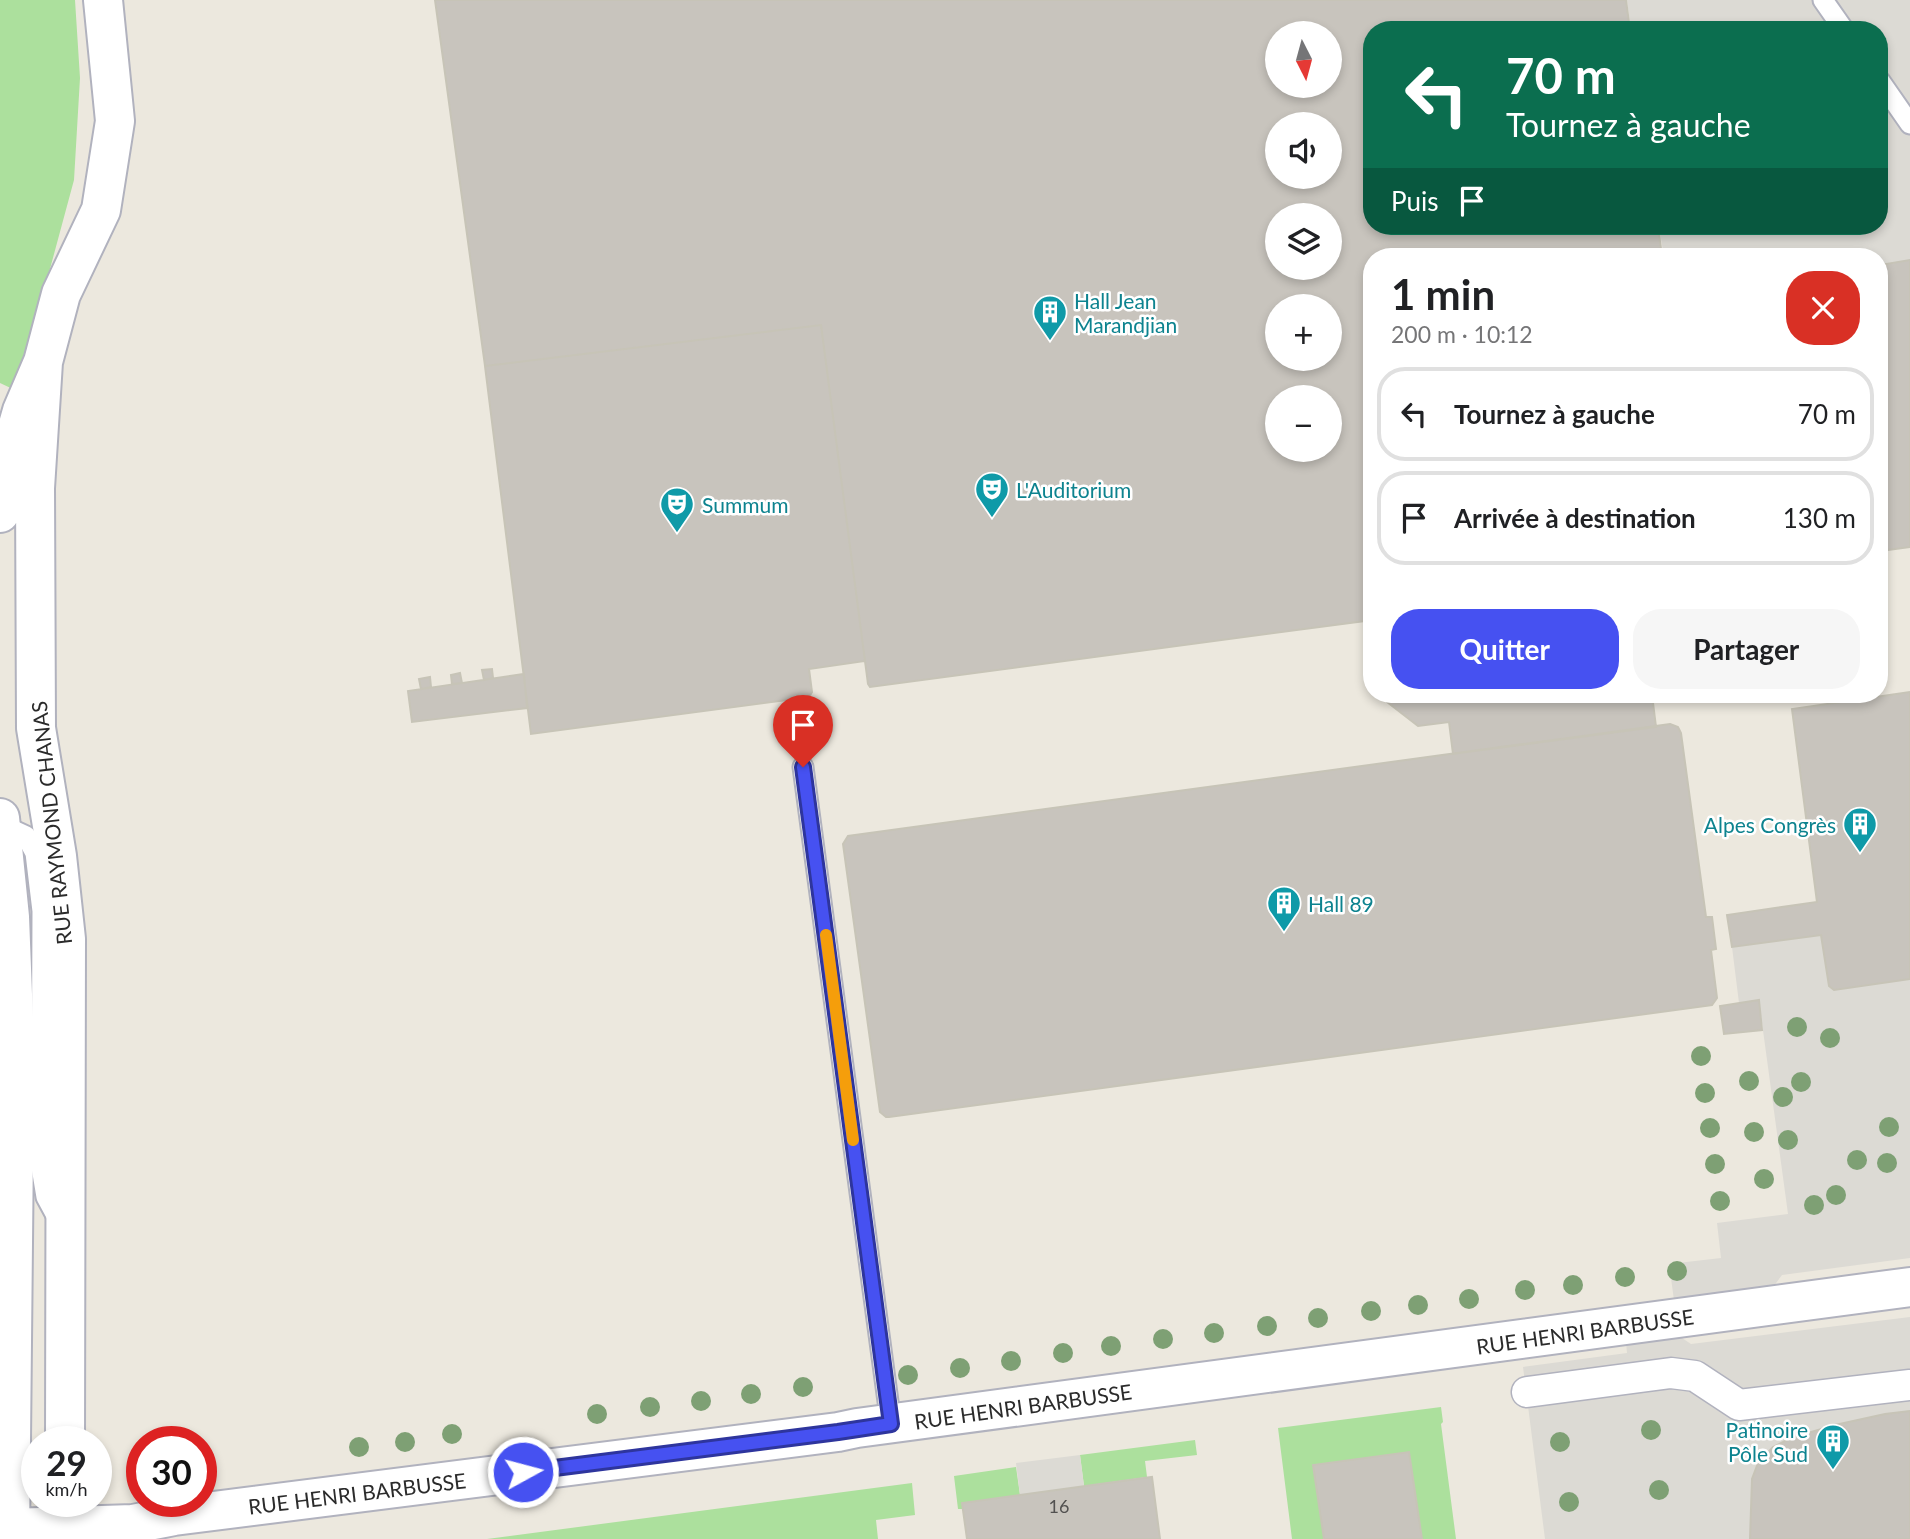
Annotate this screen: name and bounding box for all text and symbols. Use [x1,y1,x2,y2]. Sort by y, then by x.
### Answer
north arrow [1265,21,1342,98]
map controls [1265,21,1342,462]
text: 70 m [1506,46,1616,104]
icon: left [1391,49,1482,140]
text: Tournez à gauche [1506,105,1751,144]
button: sound [1265,112,1342,189]
icon: arrive [1453,182,1491,220]
text: Puis [1391,185,1439,217]
button: layers [1265,203,1342,280]
text: 1 min [1391,269,1495,319]
button: close [1786,271,1860,345]
place label: Hall Jean Marandjian [1074,288,1177,337]
building icon: Hall Jean Marandjian [1031,293,1069,342]
button: + [1265,294,1342,371]
text: 200 m · 10:12 [1391,320,1533,348]
button: − [1265,385,1342,462]
icon: left [1395,395,1433,433]
text: Tournez à gauche [1454,398,1655,430]
text: 70 m [1798,398,1856,430]
theatre icon: L'Auditorium [973,470,1011,519]
place label: L'Auditorium [1016,477,1131,502]
theatre icon: Summum [658,485,696,534]
place label: Summum [702,492,788,517]
icon: arrive [1395,499,1433,537]
text: Arrivée à destination [1454,502,1696,534]
text: 130 m [1783,502,1856,534]
button: Quitter [1391,609,1619,689]
button: Partager [1633,609,1860,689]
pin [773,695,833,767]
street label: RUE RAYMOND CHANAS [26,700,76,946]
icon: arrive [784,706,822,744]
building icon: Alpes Congrès [1841,805,1879,854]
place label: Alpes Congrès [1704,812,1836,837]
building icon: Hall 89 [1265,884,1303,933]
place label: Hall 89 [1308,891,1374,916]
street label: RUE HENRI BARBUSSE [1475,1303,1695,1359]
street label: RUE HENRI BARBUSSE [913,1378,1133,1434]
place label: Patinoire Pôle Sud [1726,1417,1808,1466]
building icon: Patinoire Pôle Sud [1814,1422,1852,1471]
speed limit sign: 30 [126,1426,217,1517]
position arrow [486,1435,560,1509]
text: 29 [46,1441,87,1483]
street label: RUE HENRI BARBUSSE [247,1467,467,1519]
text: km/h [45,1478,88,1500]
house number: 16 [1049,1495,1069,1517]

